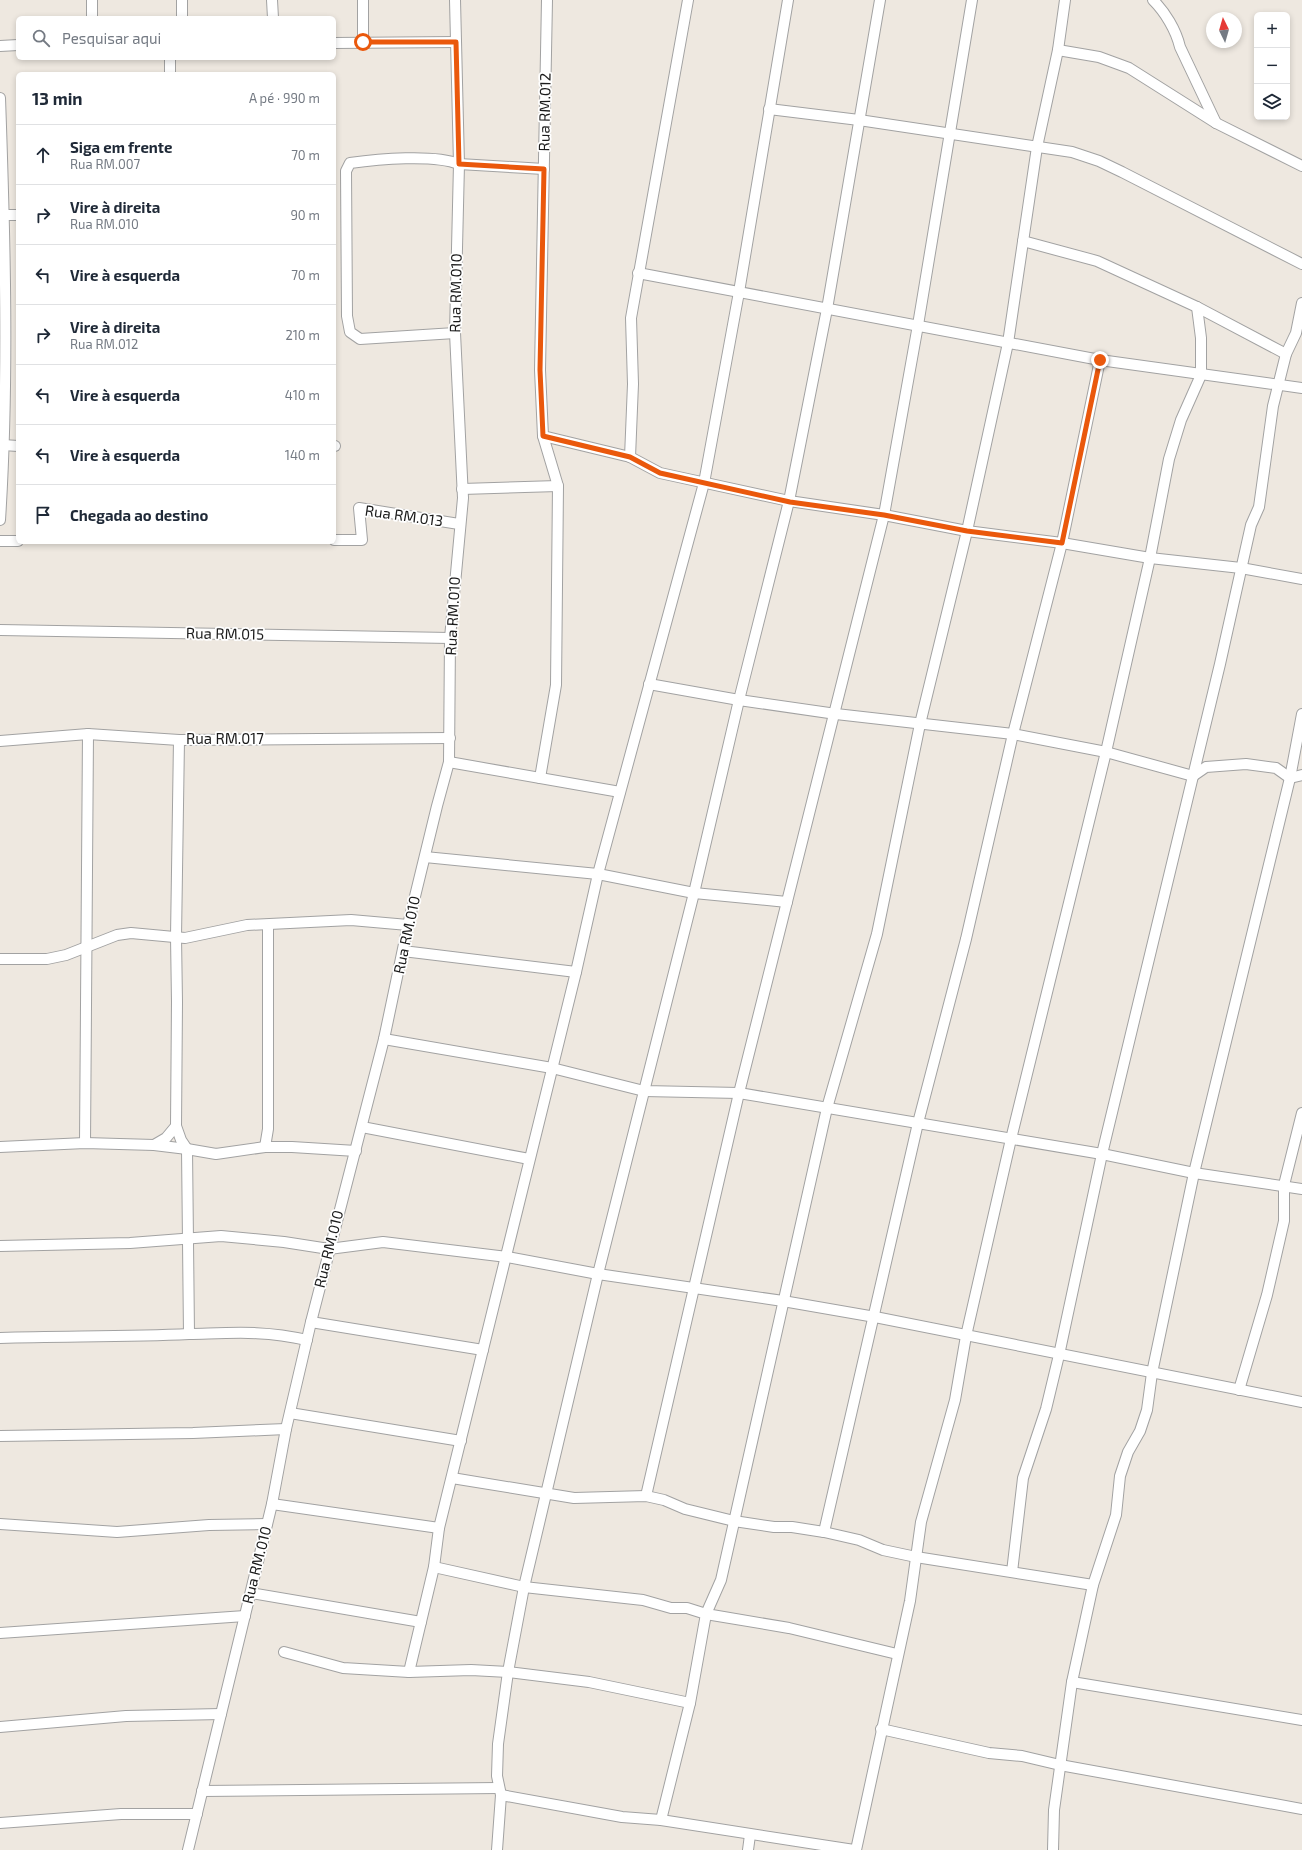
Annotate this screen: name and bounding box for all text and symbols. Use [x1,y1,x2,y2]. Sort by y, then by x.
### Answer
north arrow [1206,12,1242,48]
map controls [1254,12,1290,120]
button: + [1254,12,1290,48]
search box [16,16,336,60]
icon: search [30,27,52,49]
text: Pesquisar aqui [62,29,161,47]
route start [354,33,372,51]
button: − [1254,48,1290,84]
street label: Rua RM.012 [534,72,554,151]
button: layers [1254,84,1290,120]
text: 13 min [32,88,83,108]
text: A pé · 990 m [249,90,320,106]
text: Siga em frente [70,138,172,156]
icon: ahead [32,144,54,166]
text: 70 m [291,147,320,163]
text: Rua RM.007 [70,156,140,172]
text: Vire à direita [70,198,160,216]
icon: right [32,204,54,226]
text: 90 m [290,207,320,223]
text: Rua RM.010 [70,216,139,232]
street label: Rua RM.010 [445,253,465,333]
icon: left [32,264,54,286]
text: Vire à esquerda [70,266,180,284]
text: 70 m [291,267,320,283]
text: Vire à direita [70,318,160,336]
icon: right [32,324,54,346]
text: 210 m [285,327,320,343]
text: Rua RM.012 [70,336,138,352]
route end [1091,351,1109,369]
icon: left [32,384,54,406]
text: Vire à esquerda [70,386,180,404]
text: 410 m [285,387,320,403]
icon: left [32,444,54,466]
text: Vire à esquerda [70,446,180,464]
text: 140 m [285,447,320,463]
street label: Rua RM.013 [364,501,444,529]
icon: arrive [32,504,54,526]
text: Chegada ao destino [70,506,208,524]
street label: Rua RM.010 [441,576,463,656]
street label: Rua RM.015 [186,623,264,643]
street label: Rua RM.017 [186,729,264,747]
street label: Rua RM.010 [389,894,423,975]
street label: Rua RM.010 [310,1208,346,1289]
street label: Rua RM.010 [238,1524,274,1605]

